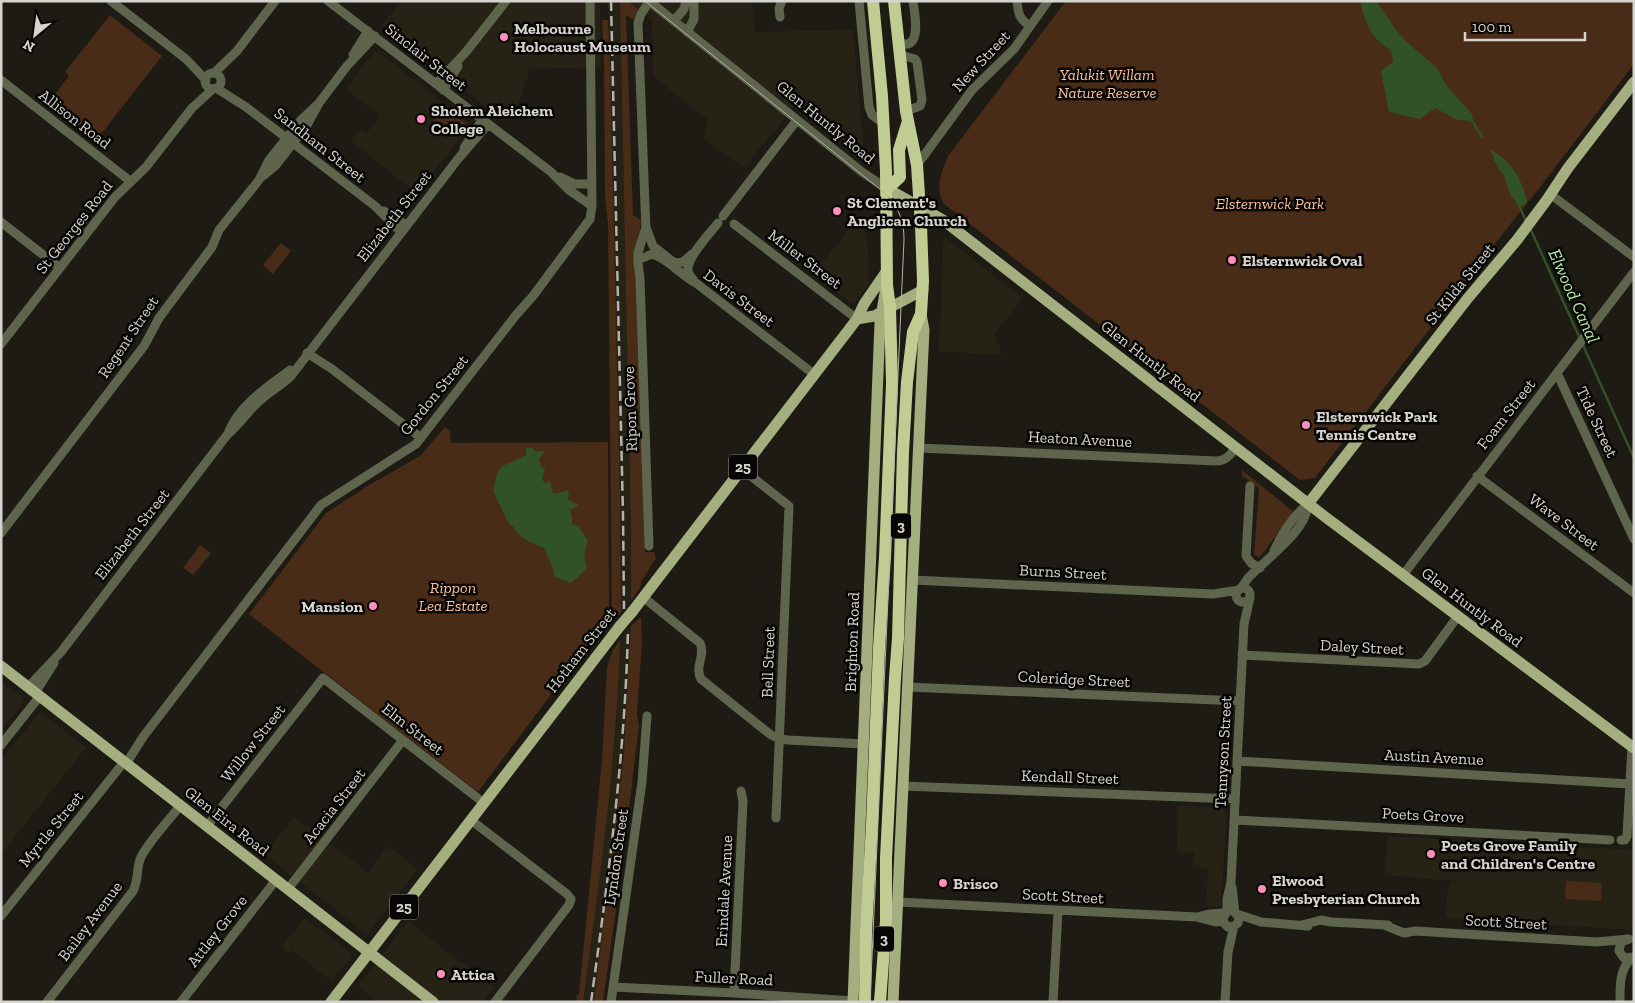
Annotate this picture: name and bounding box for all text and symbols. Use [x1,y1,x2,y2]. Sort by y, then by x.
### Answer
north arrow [10,10,60,60]
scale bar [1465,10,1585,42]
text: 100 m [1472,18,1511,36]
street label: Sinclair Street [381,19,471,95]
place label: Melbourne Holocaust Museum [514,19,651,56]
street label: New Street [948,26,1014,95]
marker: Melbourne Holocaust Museum [498,31,510,43]
text: N [20,36,38,56]
park label: Yalukit Willam Nature Reserve [1057,65,1157,102]
street label: Glen Huntly Road [773,76,879,168]
street label: Allison Road [35,85,115,153]
place label: Sholem Aleichem College [431,101,553,138]
street label: Sandham Street [271,103,369,187]
marker: Sholem Aleichem College [415,113,427,125]
street label: Elizabeth Street [353,167,435,265]
street label: St Georges Road [32,176,116,277]
place label: St Clement's Anglican Church [847,193,968,230]
park label: Elsternwick Park [1216,194,1324,213]
marker: St Clement's Anglican Church [831,205,843,217]
street label: Miller Street [765,225,845,293]
street label: St Kilda Street [1421,239,1499,329]
water label: Elwood Canal [1543,245,1605,347]
place label: Elsternwick Oval [1242,251,1363,270]
marker: Elsternwick Oval [1226,254,1238,266]
street label: Davis Street [700,265,778,331]
street label: Regent Street [94,293,162,381]
street label: Glen Huntly Road [1097,316,1205,406]
street label: Gordon Street [396,351,472,439]
street label: Ripon Grove [619,366,641,452]
street label: Foam Street [1473,375,1539,453]
street label: Tide Street [1572,383,1622,461]
place label: Elsternwick Park Tennis Centre [1316,407,1438,444]
marker: Elsternwick Park Tennis Centre [1300,419,1312,431]
street label: Heaton Avenue [1028,427,1132,451]
road number: 25 [729,454,757,480]
street label: Elizabeth Street [91,485,173,583]
street label: Wave Street [1525,489,1603,555]
road number: 3 [891,514,911,538]
street label: Burns Street [1019,560,1107,584]
street label: Glen Huntly Road [1418,563,1526,651]
park label: Rippon Lea Estate [419,578,487,615]
street label: Brighton Road [841,592,863,692]
place label: Mansion [301,597,364,616]
marker: Mansion [367,600,379,612]
street label: Hotham Street [542,604,620,696]
street label: Bell Street [757,626,779,698]
street label: Daley Street [1320,635,1404,659]
street label: Coleridge Street [1017,667,1131,691]
street label: Tennyson Street [1211,695,1235,809]
street label: Elm Street [378,699,448,759]
street label: Willow Street [217,700,289,786]
street label: Austin Avenue [1384,745,1484,769]
street label: Acacia Street [299,764,369,848]
street label: Kendall Street [1021,766,1119,788]
street label: Glen Eira Road [181,782,273,860]
street label: Myrtle Street [15,787,87,871]
street label: Poets Grove [1381,803,1465,827]
street label: Lyndon Street [600,807,632,907]
street label: Erindale Avenue [712,835,736,947]
place label: Poets Grove Family and Children's Centre [1441,836,1595,873]
marker: Poets Grove Family and Children's Centre [1425,848,1437,860]
place label: Elwood Presbyterian Church [1272,871,1421,908]
place label: Brisco [953,874,999,893]
street label: Bailey Avenue [54,877,126,965]
marker: Brisco [937,877,949,889]
marker: Elwood Presbyterian Church [1256,883,1268,895]
street label: Scott Street [1022,884,1104,908]
street label: Attley Grove [183,891,251,971]
road number: 25 [390,894,418,920]
street label: Scott Street [1465,910,1547,934]
road number: 3 [874,926,894,952]
place label: Attica [451,965,495,984]
street label: Fuller Road [694,966,774,990]
marker: Attica [435,968,447,980]

